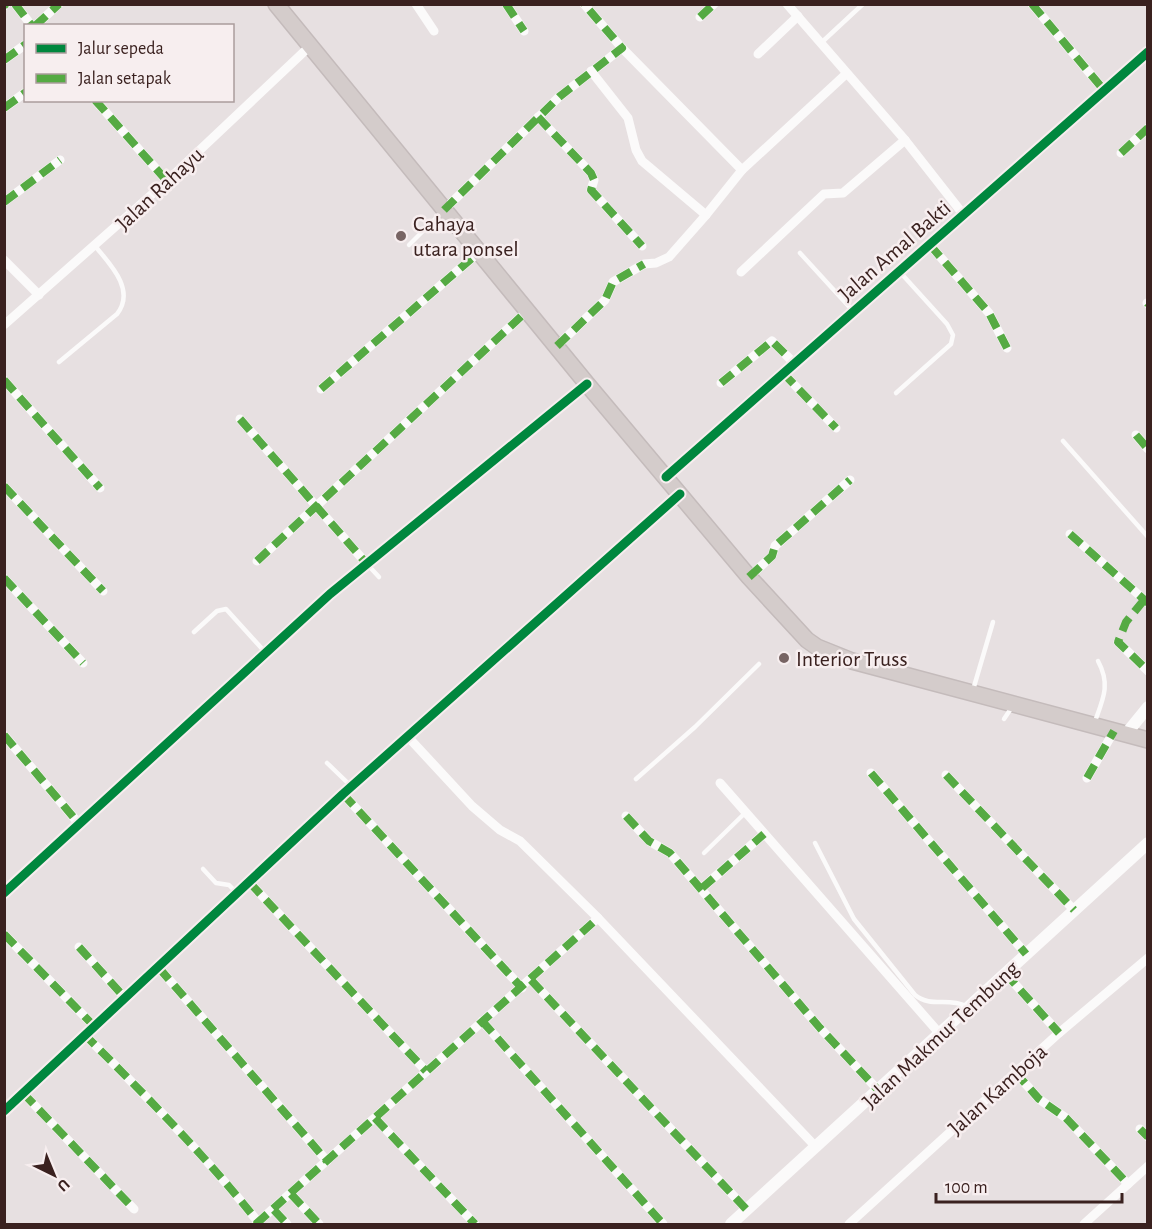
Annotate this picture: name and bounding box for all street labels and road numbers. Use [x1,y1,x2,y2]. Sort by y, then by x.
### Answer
street label: Jalan Rahayu [112,143,208,235]
street label: Jalan Amal Bakti [834,196,955,305]
street label: Jalan Makmur Tembung [858,957,1023,1113]
street label: Jalan Kamboja [944,1040,1051,1140]

